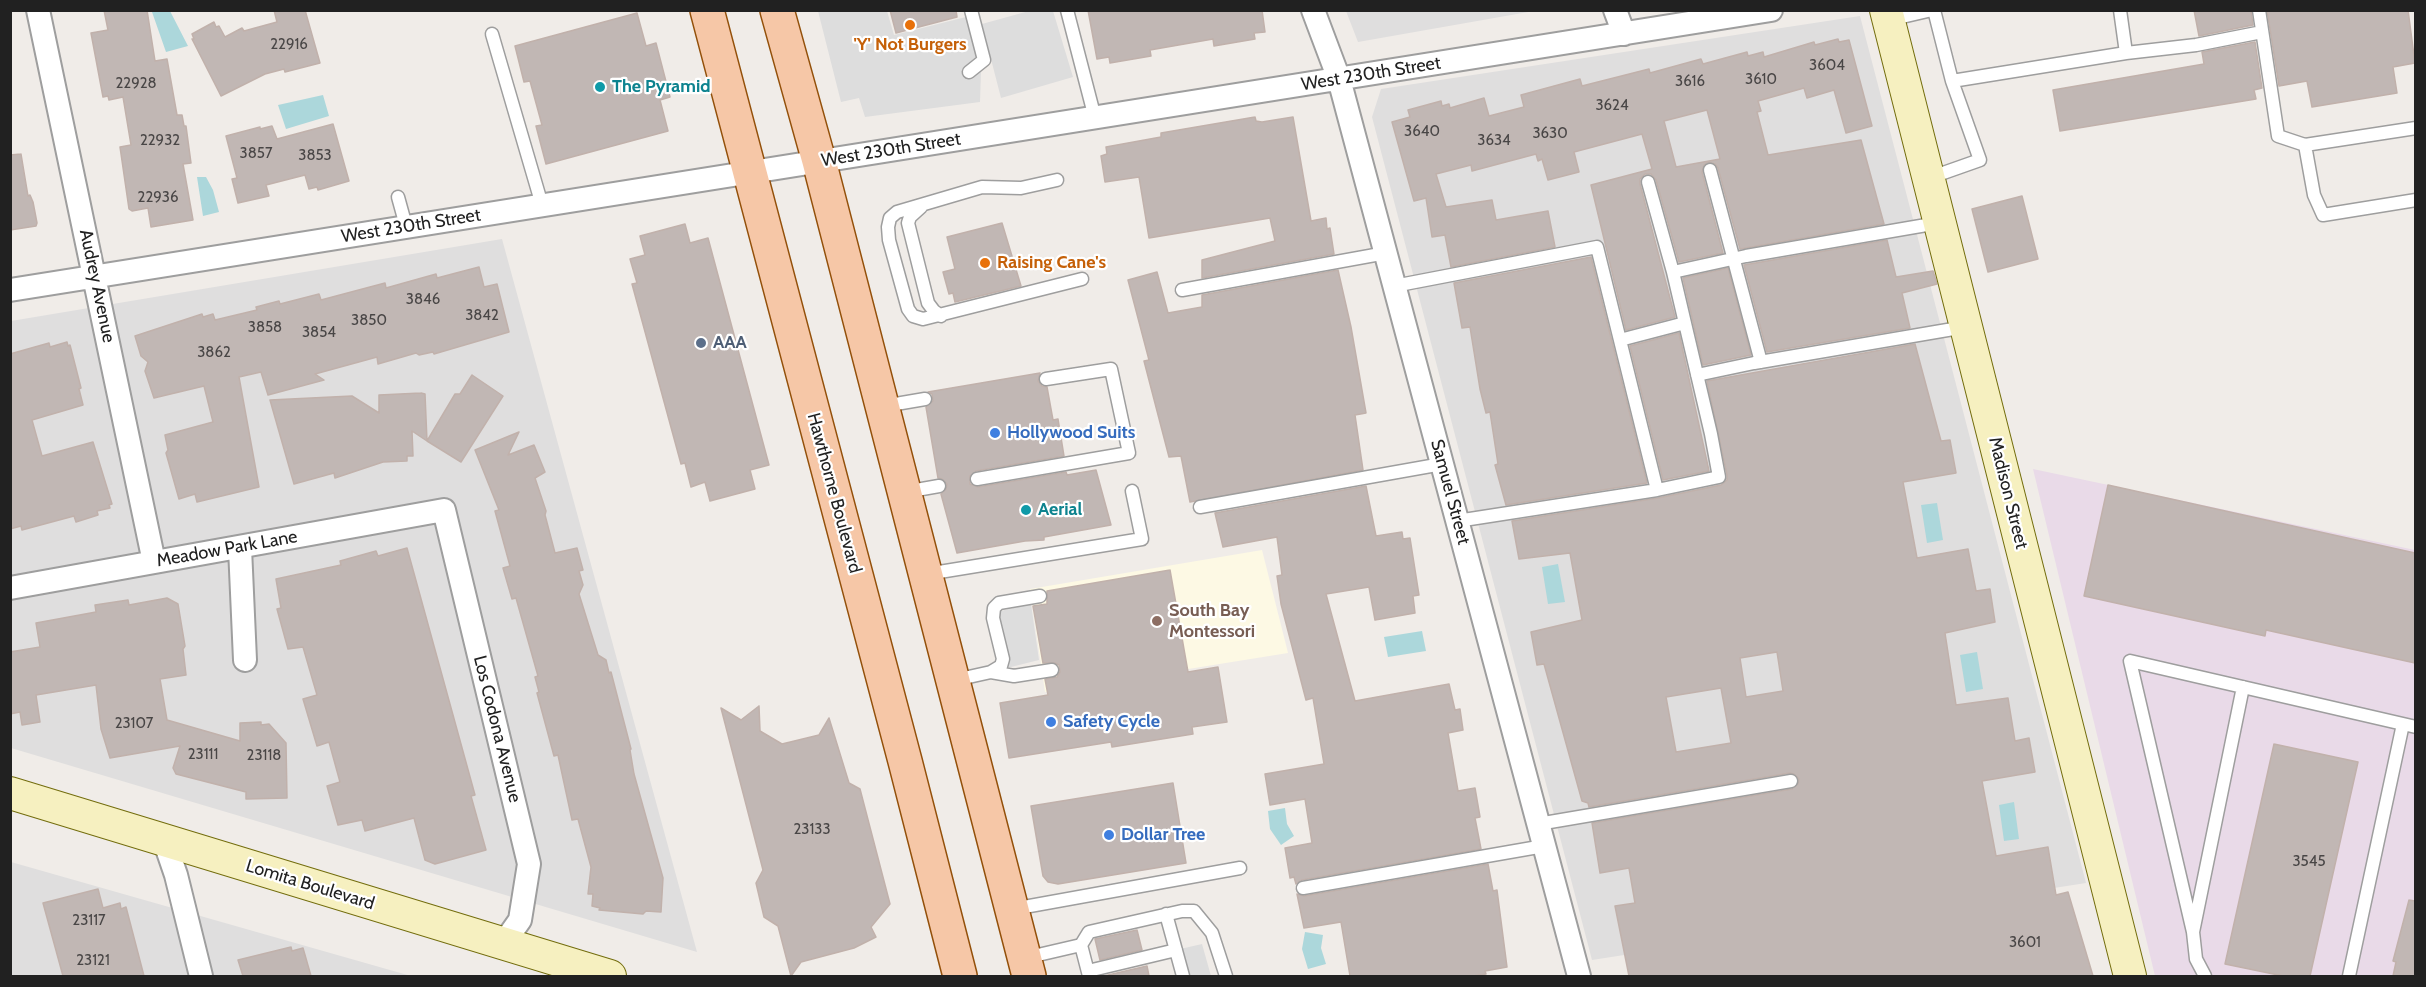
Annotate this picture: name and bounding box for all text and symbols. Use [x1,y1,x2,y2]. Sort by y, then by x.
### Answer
marker: 'Y' Not Burgers [903,18,917,32]
place label: 'Y' Not Burgers [853,34,967,56]
house number: 22916 [270,36,308,54]
street label: West 230th Street [1300,52,1442,96]
house number: 3604 [1809,57,1845,75]
house number: 3610 [1745,71,1777,89]
house number: 3616 [1675,73,1705,91]
house number: 22928 [115,75,157,93]
place label: The Pyramid [612,76,711,98]
marker: The Pyramid [593,80,607,94]
house number: 3624 [1595,97,1629,115]
house number: 3640 [1404,123,1440,141]
house number: 3630 [1532,125,1568,143]
street label: West 230th Street [820,128,962,172]
house number: 22932 [140,132,180,150]
house number: 3634 [1477,132,1511,150]
house number: 3857 [240,145,272,163]
house number: 3853 [298,147,332,165]
house number: 22936 [138,189,178,207]
street label: West 230th Street [340,204,482,248]
street label: Audrey Avenue [74,227,120,345]
place label: Raising Cane's [997,252,1106,274]
marker: Raising Cane's [978,256,992,270]
house number: 3846 [406,291,440,309]
house number: 3842 [465,307,499,325]
house number: 3850 [351,312,387,330]
house number: 3858 [248,319,282,337]
house number: 3854 [302,324,336,342]
place label: AAA [713,332,747,354]
marker: AAA [694,336,708,350]
house number: 3862 [197,344,231,362]
street label: Hawthorne Boulevard [802,411,866,575]
place label: Hollywood Suits [1007,422,1135,444]
marker: Hollywood Suits [988,426,1002,440]
street label: Madison Street [1984,435,2032,551]
street label: Samuel Street [1426,437,1474,547]
place label: Aerial [1038,499,1082,521]
marker: Aerial [1019,503,1033,517]
street label: Meadow Park Lane [155,526,299,572]
place label: South Bay Montessori [1169,600,1255,642]
marker: South Bay Montessori [1150,614,1164,628]
street label: Los Codona Avenue [468,653,526,805]
place label: Safety Cycle [1063,711,1160,733]
house number: 23107 [115,715,153,733]
marker: Safety Cycle [1044,715,1058,729]
house number: 23111 [188,746,218,764]
house number: 23118 [247,747,281,765]
house number: 23133 [793,821,831,839]
place label: Dollar Tree [1121,824,1205,846]
marker: Dollar Tree [1102,828,1116,842]
house number: 3545 [2292,853,2326,871]
street label: Lomita Boulevard [243,855,377,915]
house number: 23117 [72,912,106,930]
house number: 3601 [2009,934,2041,952]
house number: 23121 [76,952,110,970]

